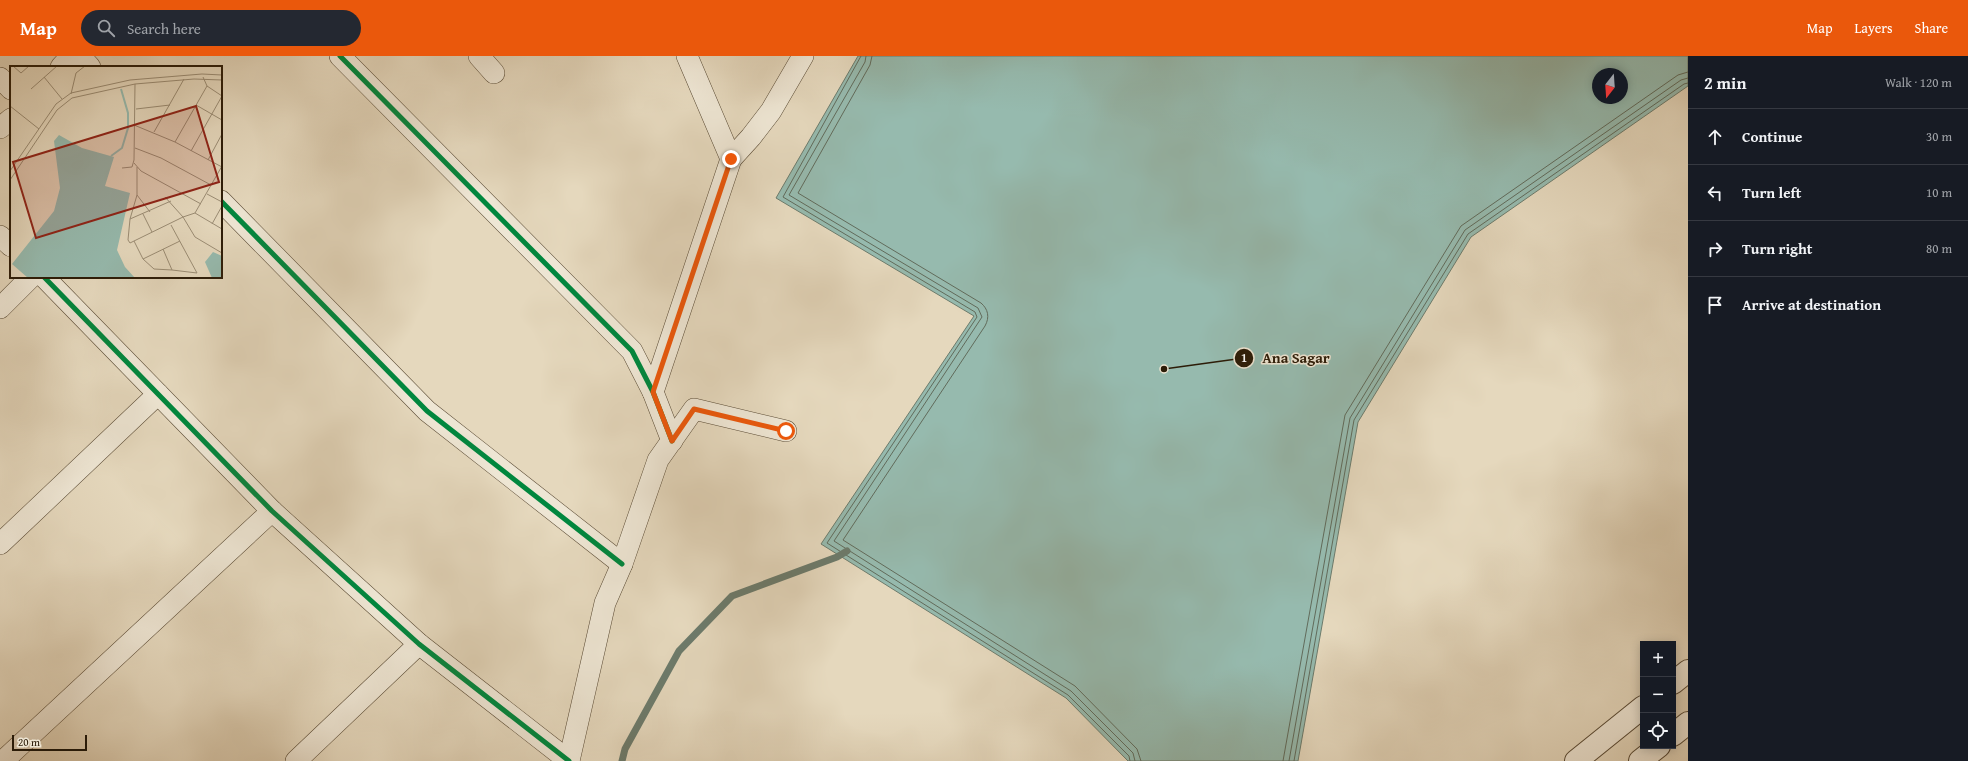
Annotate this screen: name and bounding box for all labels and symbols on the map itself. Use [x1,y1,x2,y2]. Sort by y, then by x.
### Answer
inset map [10,66,222,278]
north arrow [1592,68,1628,104]
route end [722,150,740,168]
callout: Ana Sagar [1234,344,1338,371]
text: Ana Sagar [1262,347,1330,368]
text: 1 [1241,349,1247,366]
route start [777,422,795,440]
scale bar [12,733,87,752]

